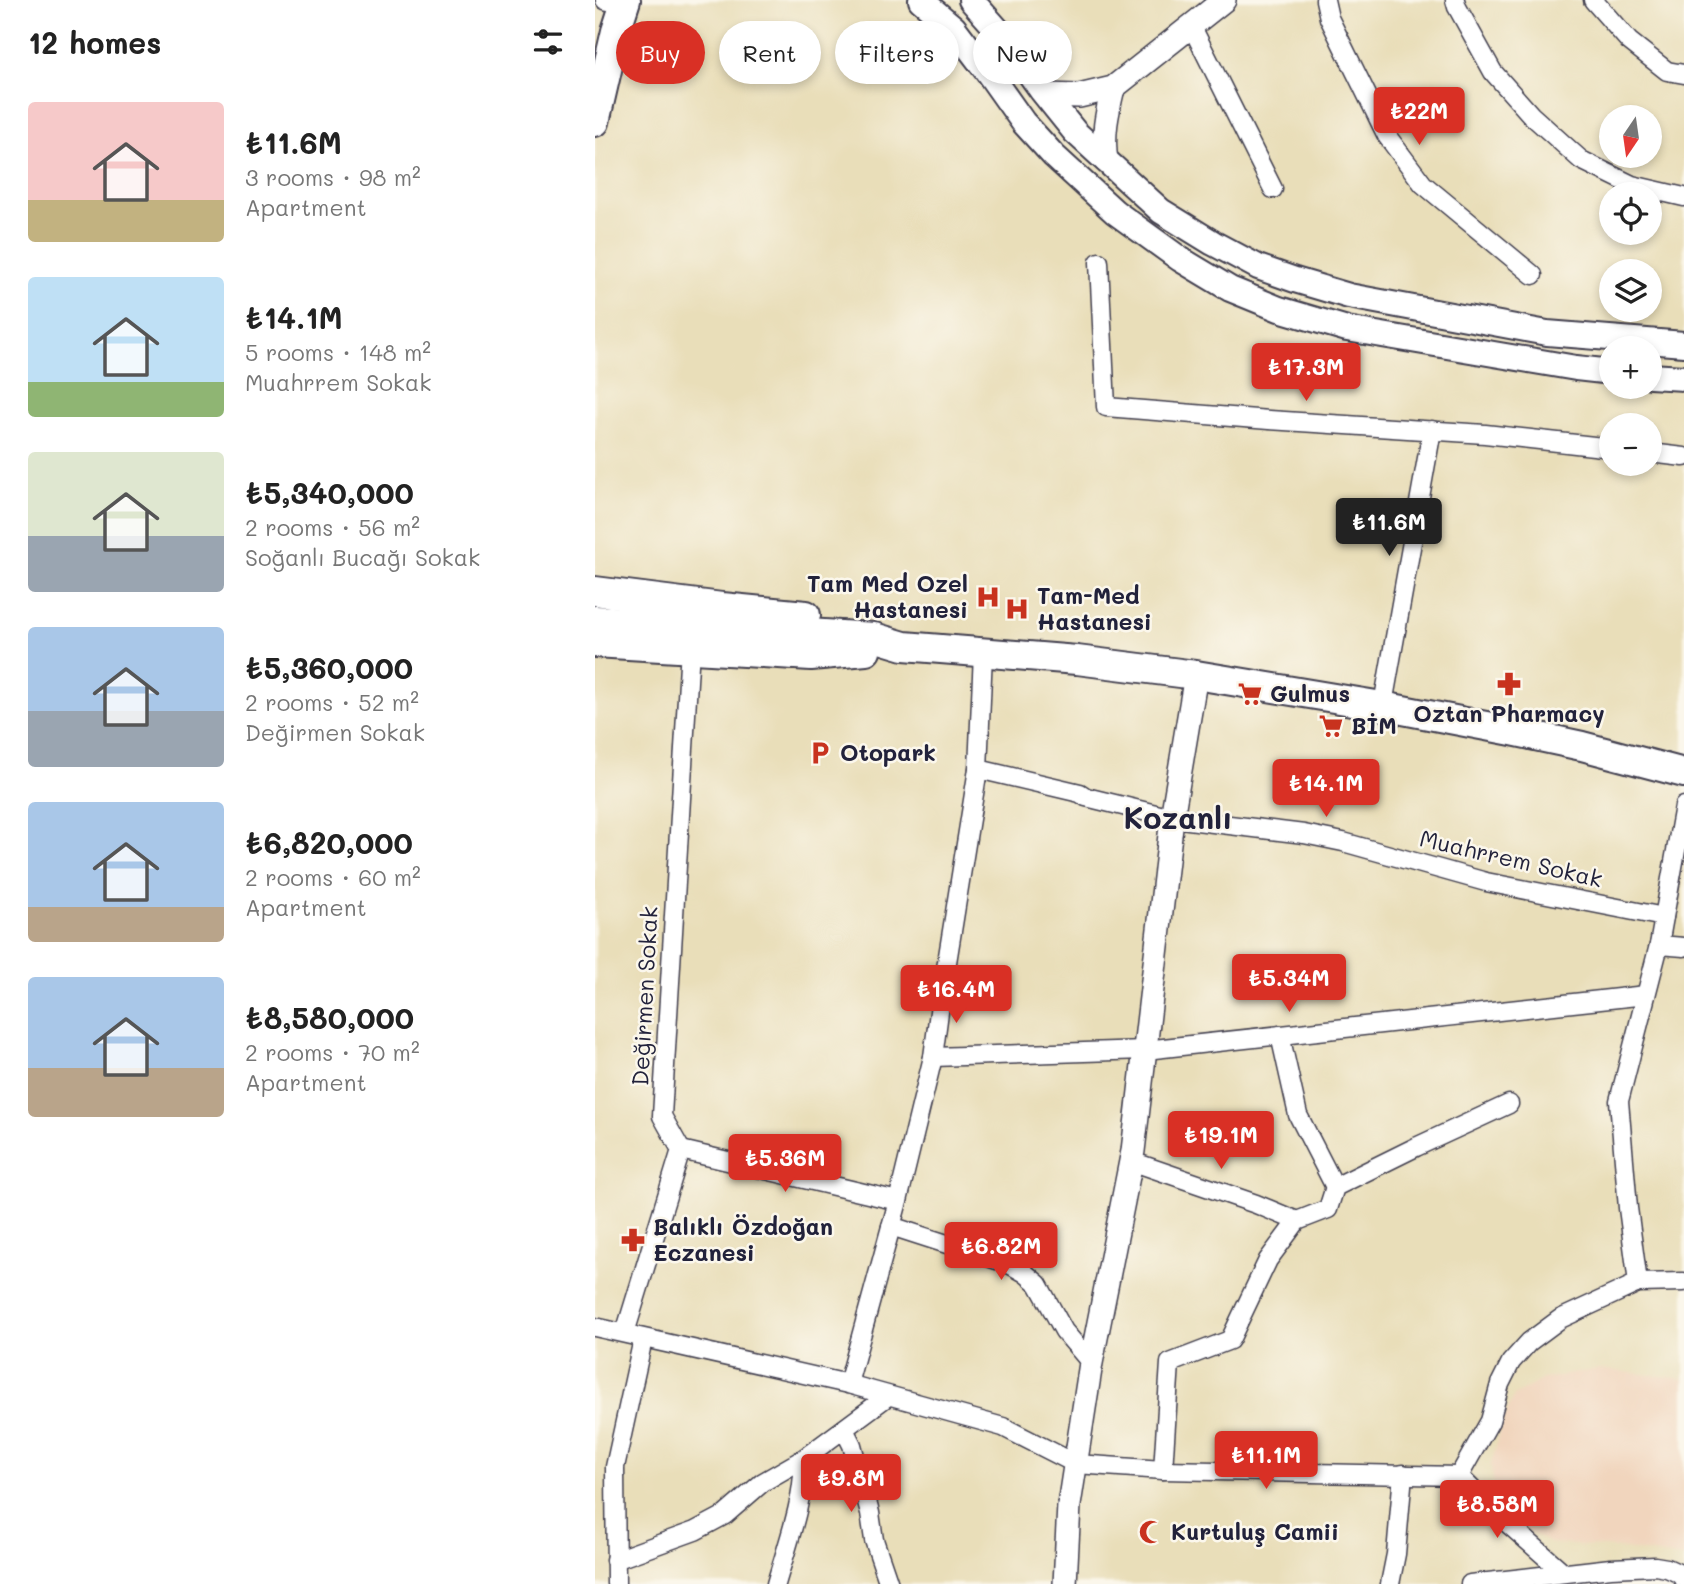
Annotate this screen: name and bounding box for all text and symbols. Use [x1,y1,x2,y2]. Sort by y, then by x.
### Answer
chip: Buy [616,21,705,84]
chip: Rent [719,21,821,84]
chip: Filters [835,21,959,84]
chip: New [973,21,1072,84]
text: 12 homes [28,22,161,62]
icon: filters [529,23,567,61]
pin: ₺22M [1378,88,1460,147]
text: ₺22M [1390,95,1448,125]
north arrow [1599,105,1663,168]
map controls [1599,105,1662,476]
text: ₺11.6M [245,122,342,162]
icon: home [84,130,168,214]
text: 3 rooms · 98 m² [245,162,421,192]
button: locate [1599,182,1662,245]
text: Apartment [245,192,367,222]
button: layers [1599,259,1662,322]
text: ₺14.1M [245,297,343,337]
icon: home [84,305,168,389]
button: + [1599,336,1662,399]
text: 5 rooms · 148 m² [245,337,431,367]
pin: ₺17.3M [1249,344,1363,403]
text: ₺17.3M [1268,351,1344,381]
text: Muahrrem Sokak [245,367,432,397]
button: − [1599,413,1662,476]
text: ₺5,340,000 [245,472,414,512]
icon: home [84,480,168,564]
pin: ₺11.6M [1332,498,1446,558]
text: ₺11.6M [1352,506,1426,536]
text: 2 rooms · 56 m² [245,512,420,542]
text: Soğanlı Bucağı Sokak [245,542,480,572]
place label: Tam Med Ozel Hastanesi [807,568,968,624]
place label: Tam-Med Hastanesi [1037,580,1152,636]
hospital icon: Tam Med Ozel Hastanesi [974,583,1002,611]
hospital icon: Tam-Med Hastanesi [1003,595,1031,623]
text: ₺5,360,000 [245,647,413,687]
icon: home [84,655,168,739]
pharmacy icon: Oztan Pharmacy [1495,670,1523,698]
place label: Gulmus [1270,678,1350,708]
supermarket icon: Gulmus [1236,680,1264,708]
text: 2 rooms · 52 m² [245,687,419,717]
place label: Oztan Pharmacy [1413,698,1605,728]
place label: BİM [1351,710,1397,740]
supermarket icon: BİM [1317,712,1345,740]
text: Değirmen Sokak [245,717,425,747]
place label: Otopark [840,737,936,767]
parking icon: Otopark [806,739,834,767]
pin: ₺14.1M [1269,760,1383,819]
text: ₺14.1M [1288,767,1364,797]
district label: Kozanlı [1123,797,1233,837]
text: ₺6,820,000 [245,822,413,862]
street label: Muahrrem Sokak [1417,822,1605,894]
icon: home [84,830,168,914]
text: 2 rooms · 60 m² [245,862,421,892]
text: Apartment [245,892,367,922]
street label: Değirmen Sokak [624,905,664,1087]
pin: ₺5.34M [1232,954,1346,1014]
text: ₺5.34M [1248,962,1330,992]
pin: ₺16.4M [899,965,1013,1025]
text: ₺16.4M [917,973,995,1003]
text: ₺8,580,000 [245,997,414,1037]
icon: home [84,1005,168,1089]
text: 2 rooms · 70 m² [245,1037,420,1067]
text: Apartment [245,1067,367,1097]
pin: ₺19.1M [1164,1112,1278,1171]
text: ₺19.1M [1184,1119,1258,1149]
pin: ₺5.36M [728,1134,842,1194]
text: ₺5.36M [744,1142,826,1172]
place label: Balıklı Özdoğan Eczanesi [653,1211,833,1267]
pin: ₺6.82M [944,1222,1058,1282]
pharmacy icon: Balıklı Özdoğan Eczanesi [619,1226,647,1254]
text: ₺6.82M [960,1230,1042,1260]
pin: ₺11.1M [1209,1432,1323,1491]
text: ₺11.1M [1231,1439,1301,1469]
pin: ₺9.8M [802,1454,900,1514]
text: ₺9.8M [817,1462,885,1492]
pin: ₺8.58M [1440,1480,1554,1540]
text: ₺8.58M [1456,1488,1538,1518]
place label: Kurtuluş Camii [1171,1516,1339,1547]
mosque icon: Kurtuluş Camii [1137,1518,1165,1546]

